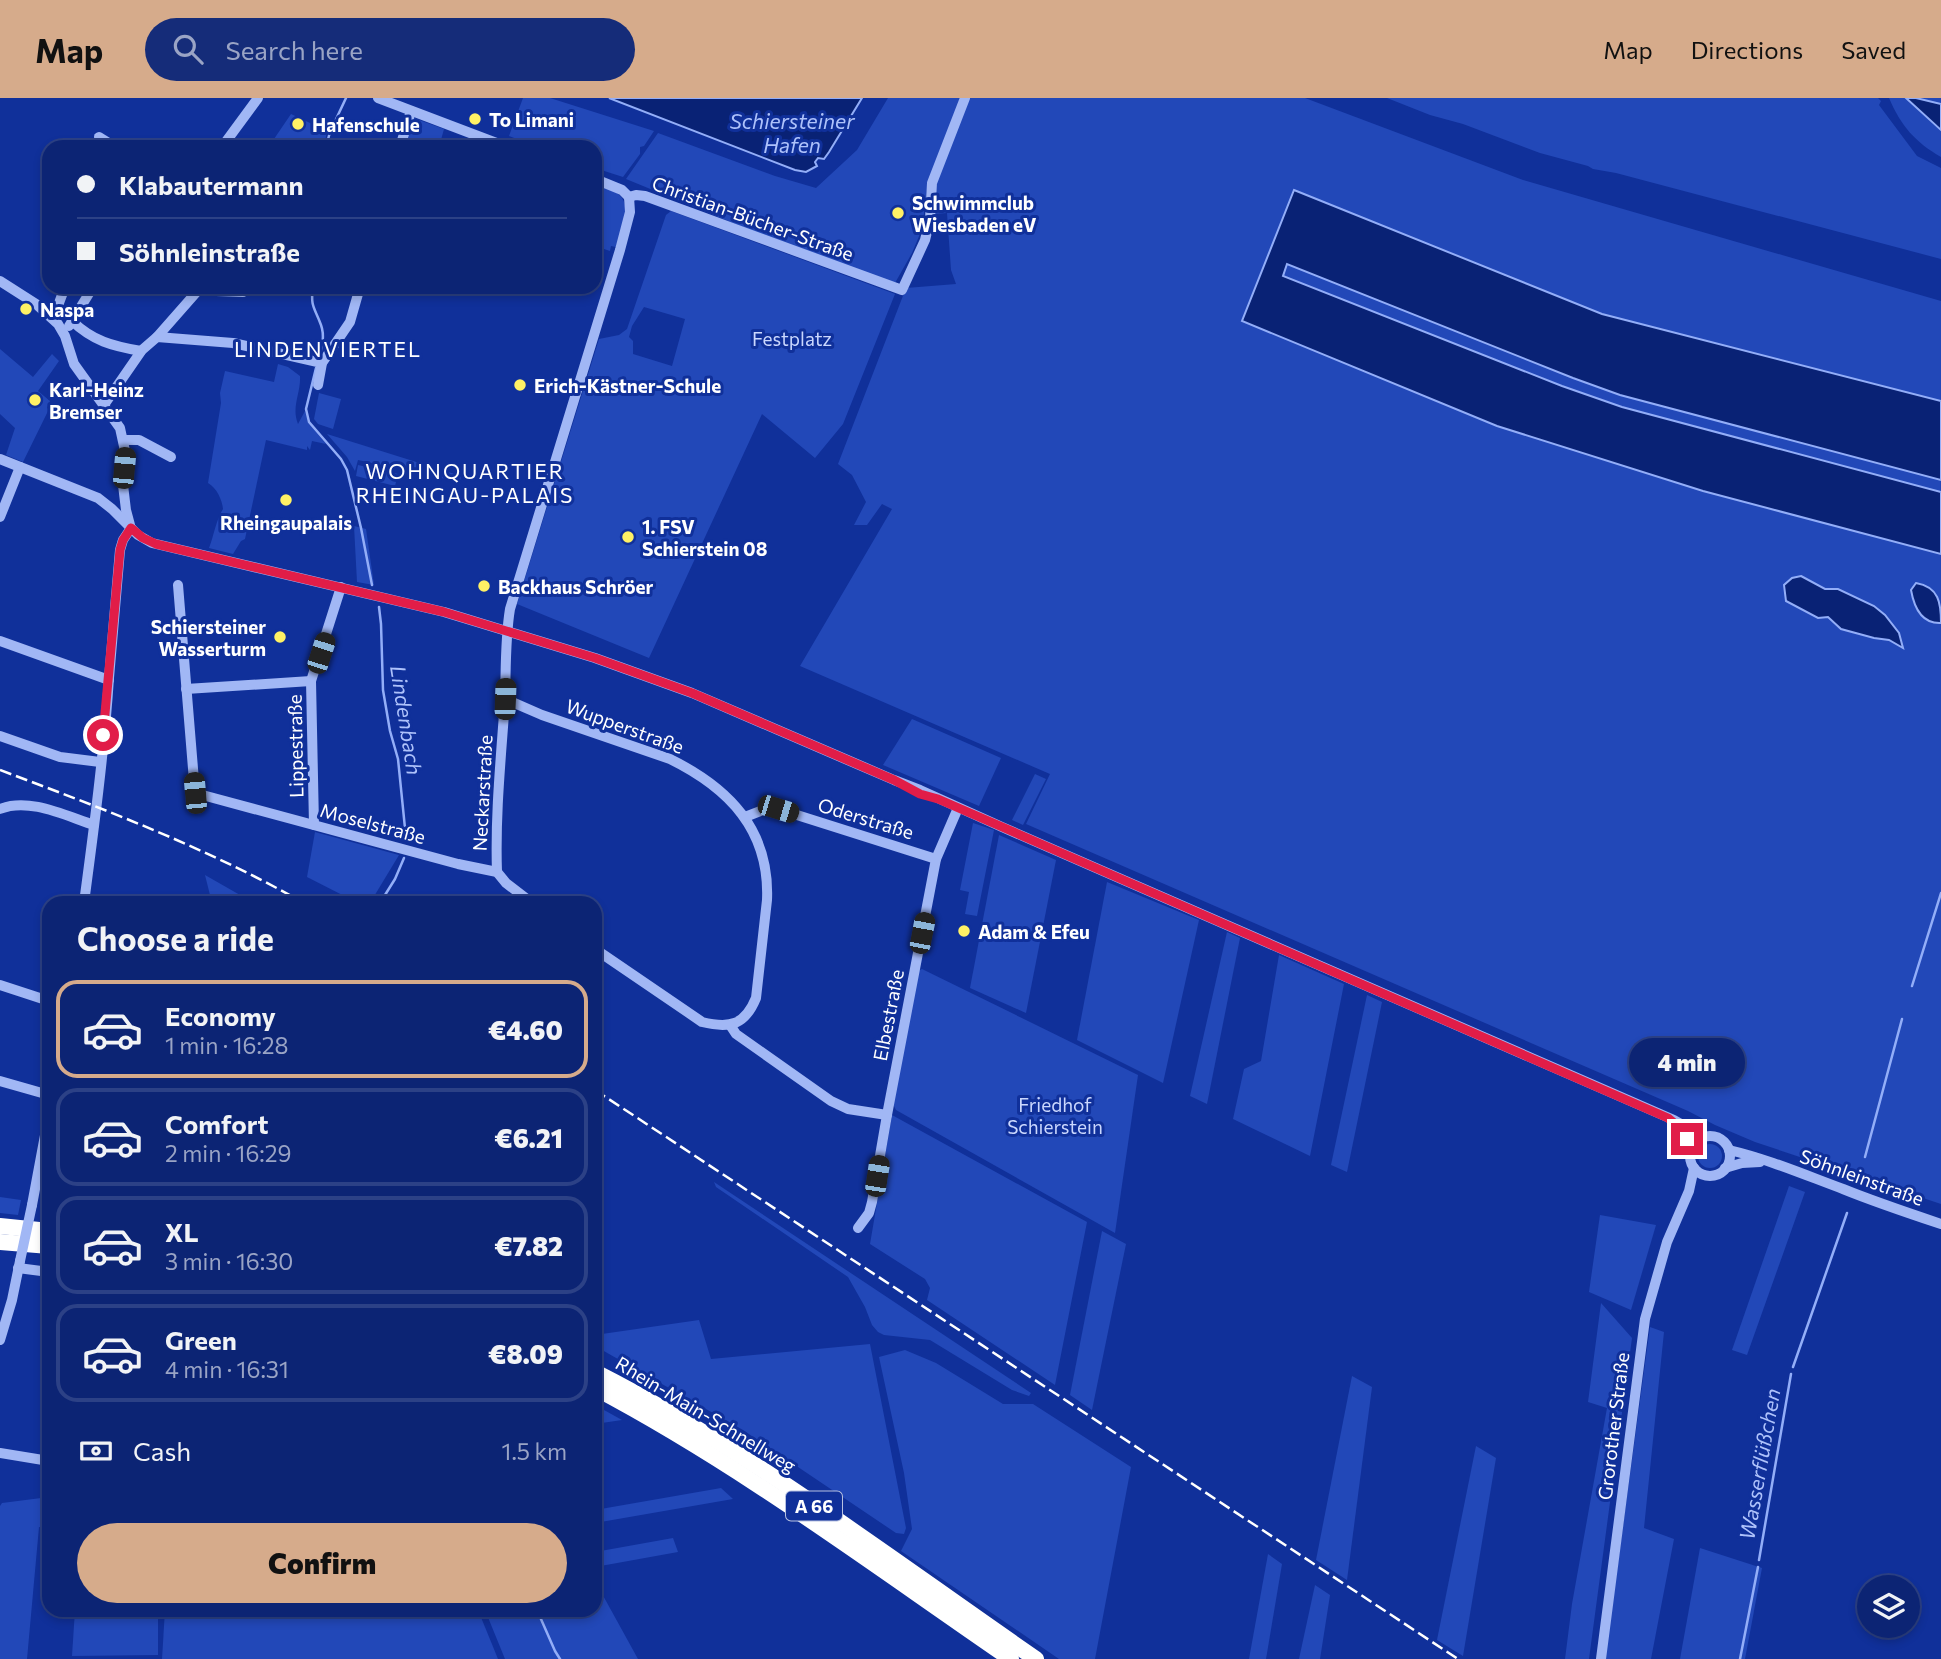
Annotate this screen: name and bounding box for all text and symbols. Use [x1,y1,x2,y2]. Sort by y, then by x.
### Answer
search box [145,18,635,81]
text: Map [35,29,103,70]
icon: search [169,30,207,68]
text: Search here [225,34,363,65]
text: Map [1603,35,1653,64]
text: Directions [1691,35,1803,64]
text: Saved [1841,35,1906,64]
place label: To Limani [489,108,574,131]
water label: Schiersteiner Hafen [729,108,855,157]
marker: To Limani [467,111,483,127]
place label: Hafenschule [312,113,420,136]
marker: Hafenschule [290,116,306,132]
text: Klabautermann [119,169,304,200]
street label: Christian-Bücher-Straße [649,171,857,265]
place label: Schwimmclub Wiesbaden eV [912,191,1037,236]
marker: Schwimmclub Wiesbaden eV [890,205,906,221]
text: Söhnleinstraße [119,236,300,267]
place label: Naspa [40,298,94,321]
marker: Naspa [18,301,34,317]
park label: Festplatz [752,327,832,350]
district label: LINDENVIERTEL [234,336,422,361]
place label: Erich-Kästner-Schule [534,374,721,397]
marker: Erich-Kästner-Schule [512,377,528,393]
place label: Karl-Heinz Bremser [49,378,144,423]
marker: Karl-Heinz Bremser [27,392,43,408]
car [112,446,137,490]
district label: WOHNQUARTIER RHEINGAU-PALAIS [356,458,574,507]
marker: Rheingaupalais [278,492,294,508]
place label: Rheingaupalais [220,511,352,534]
place label: 1. FSV Schierstein 08 [642,515,767,560]
marker: 1. FSV Schierstein 08 [620,529,636,545]
place label: Backhaus Schröer [498,575,654,598]
marker: Backhaus Schröer [476,578,492,594]
place label: Schiersteiner Wasserturm [151,615,266,660]
marker: Schiersteiner Wasserturm [272,629,288,645]
car [305,630,338,676]
water label: Lindenbach [386,663,428,777]
car [494,678,517,720]
street label: Lippestraße [283,694,307,798]
street label: Wupperstraße [563,694,687,758]
route start [87,719,119,751]
street label: Neckarstraße [467,734,497,852]
car [183,771,208,815]
car [755,793,802,825]
street label: Oderstraße [815,793,917,843]
street label: Moselstraße [318,798,428,848]
car [908,910,937,956]
text: Choose a ride [77,918,274,958]
place label: Adam & Efeu [978,920,1090,943]
marker: Adam & Efeu [956,923,972,939]
street label: Elbestraße [868,967,908,1063]
icon: car [81,998,144,1061]
text: Economy [165,1000,276,1031]
text: €4.60 [488,1014,563,1045]
text: 1 min · 16:28 [165,1031,289,1059]
callout: 4 min [1629,1038,1745,1086]
text: 4 min [1658,1048,1716,1076]
park label: Friedhof Schierstein [1007,1093,1103,1138]
icon: car [81,1106,144,1169]
text: Comfort [165,1108,268,1139]
text: €6.21 [494,1122,563,1153]
route end [1671,1123,1703,1155]
text: 2 min · 16:29 [165,1139,291,1167]
street label: Söhnleinstraße [1797,1144,1927,1210]
car [864,1154,891,1198]
icon: car [81,1214,144,1277]
text: XL [165,1216,199,1247]
text: €7.82 [494,1230,563,1261]
text: 3 min · 16:30 [165,1247,293,1275]
icon: car [81,1322,144,1385]
text: Green [165,1324,237,1355]
text: €8.09 [488,1338,563,1369]
street label: Rhein-Main-Schnellweg [612,1351,800,1477]
street label: Grorother Straße [1593,1351,1633,1501]
text: 4 min · 16:31 [165,1355,289,1383]
water label: Wasserflüßchen [1733,1386,1785,1542]
icon: cash [77,1432,115,1470]
text: Cash [133,1435,191,1466]
text: 1.5 km [502,1437,567,1465]
road number: A 66 [786,1492,842,1520]
button: Confirm [77,1523,567,1603]
map controls [1857,1575,1920,1638]
button: layers [1857,1575,1920,1638]

